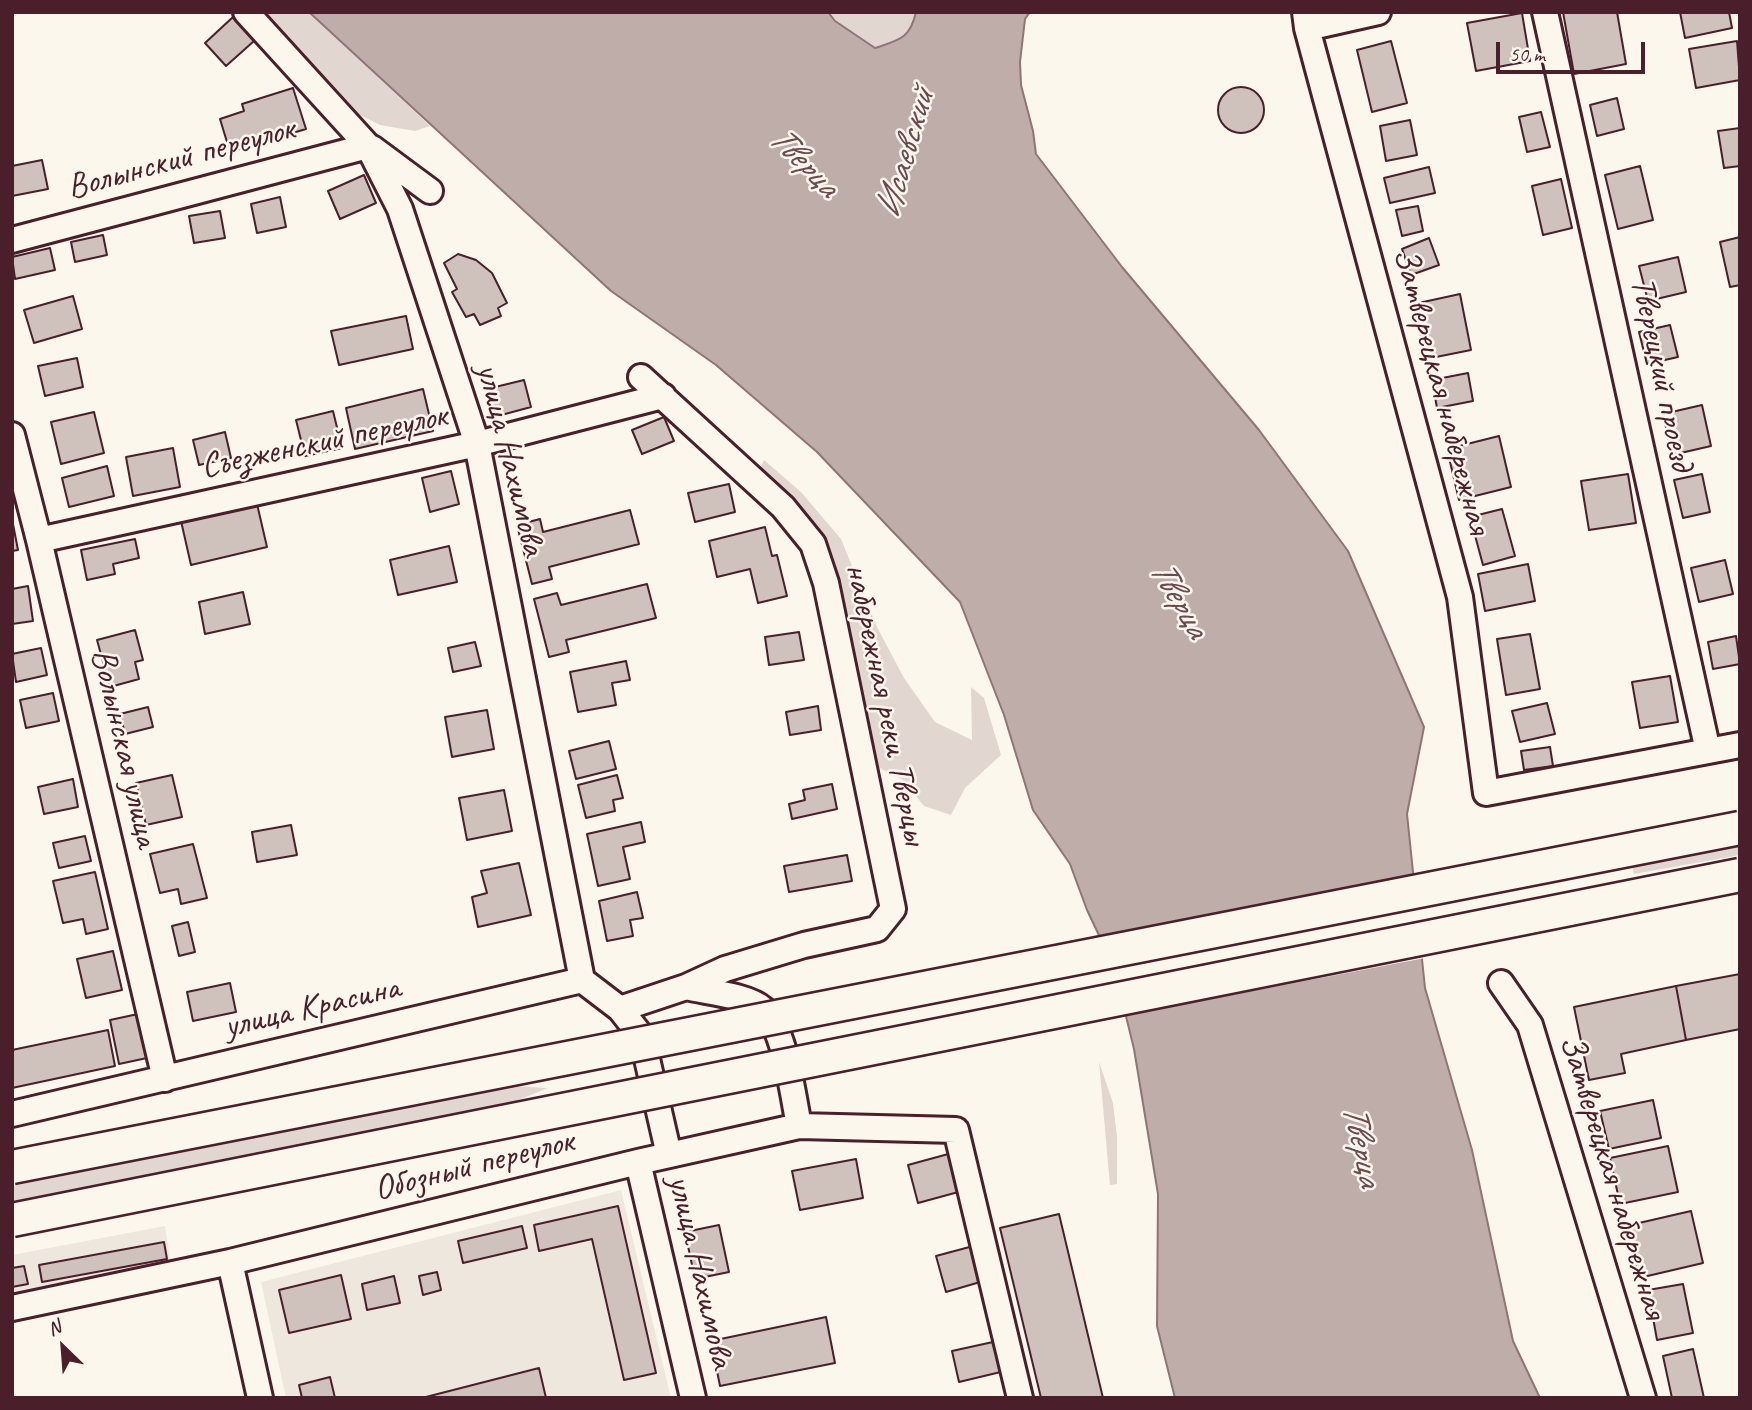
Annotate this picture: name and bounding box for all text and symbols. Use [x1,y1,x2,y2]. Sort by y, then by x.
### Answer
scale bar [1500,28,1649,72]
text: 50 m [1509,41,1545,67]
water label: Исаевский [867,85,945,223]
street label: Волынский переулок [63,108,299,210]
water label: Тверца [758,117,848,207]
street label: Затверецкая набережная [1383,243,1499,539]
street label: Тверецкий проезд [1620,273,1702,475]
street label: улица Нахимова [466,359,554,561]
street label: Съезженский переулок [197,395,451,489]
water label: Тверца [1138,552,1218,646]
street label: набережная реки Тверцы [835,559,935,849]
street label: Волынская улица [81,645,167,851]
street label: улица Красина [220,967,404,1049]
street label: Затверецкая набережная [1549,1030,1675,1324]
water label: Тверца [1331,1100,1391,1190]
street label: Обозный переулок [370,1121,578,1211]
street label: улица Нахимова [657,1171,743,1373]
north arrow [28,1312,98,1382]
text: N [44,1315,65,1341]

